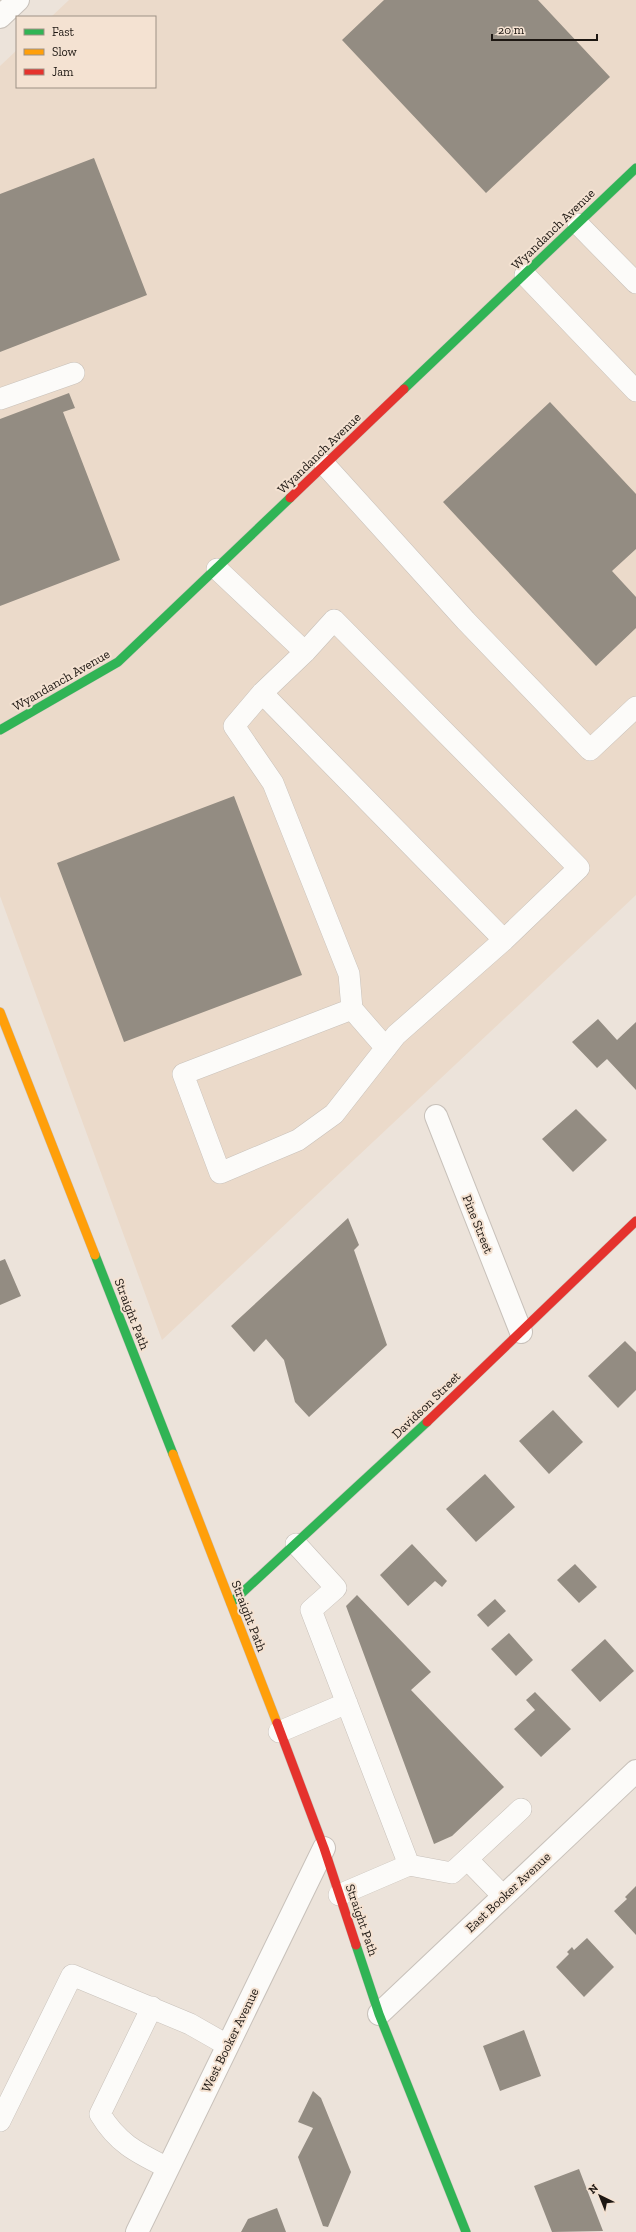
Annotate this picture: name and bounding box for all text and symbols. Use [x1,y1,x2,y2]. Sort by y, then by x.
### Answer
legend [16,16,156,88]
scale bar [492,16,597,42]
text: 20 m [498,23,525,37]
text: Fast [52,25,75,39]
text: Slow [52,45,78,59]
text: Jam [52,65,74,79]
street label: Wyandanch Avenue [508,185,598,273]
street label: Wyandanch Avenue [274,409,364,497]
street label: Wyandanch Avenue [10,646,112,714]
street label: Pine Street [459,1193,497,1256]
street label: Straight Path [112,1276,153,1352]
street label: Davidson Street [389,1368,464,1441]
street label: Straight Path [229,1578,270,1654]
street label: East Booker Avenue [463,1849,553,1935]
street label: Straight Path [343,1882,382,1959]
street label: West Booker Avenue [198,1985,262,2095]
north arrow [580,2176,620,2216]
text: N [586,2181,601,2197]

